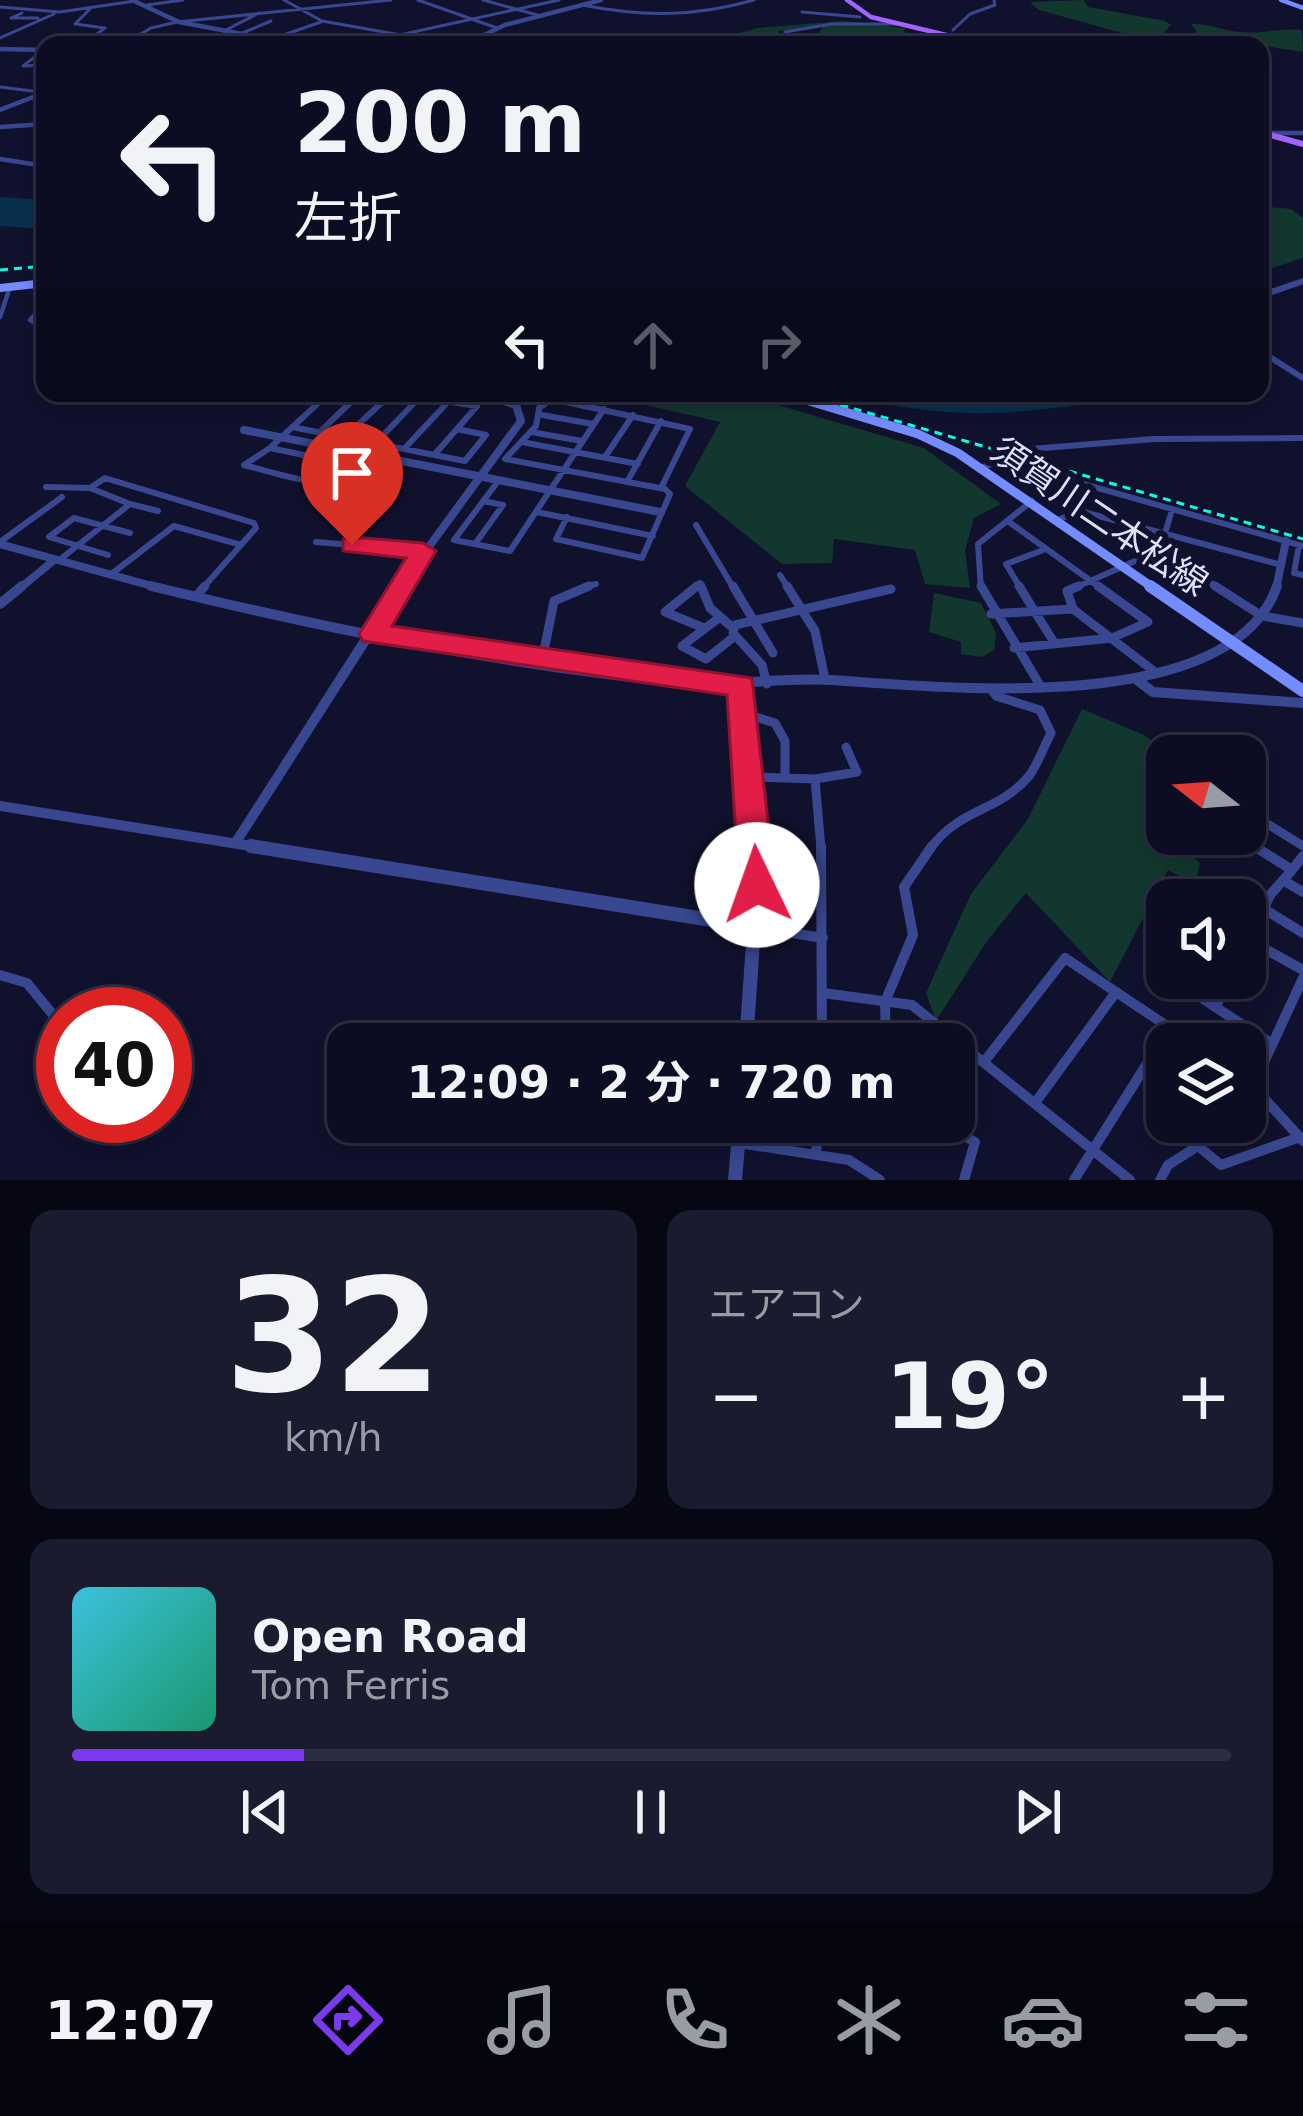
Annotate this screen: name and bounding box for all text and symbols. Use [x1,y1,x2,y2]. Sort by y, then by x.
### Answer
text: 200 m [294,74,586,172]
icon: left [96,84,252,240]
text: 左折 [294,187,402,250]
icon: left [494,312,560,378]
icon: ahead [620,312,686,378]
icon: right [746,312,812,378]
pin [301,422,403,545]
street label: 須賀川二本松線 [984,429,1216,604]
icon: arrive [319,440,385,506]
north arrow [1146,735,1266,855]
map controls [1146,735,1266,1143]
position arrow [694,822,820,948]
button: sound [1146,879,1266,999]
speed limit sign: 40 [36,987,192,1143]
button: layers [1146,1023,1266,1143]
text: 12:09 · 2 分 · 720 m [407,1056,895,1109]
text: 32 [225,1246,442,1428]
text: エアコン [709,1282,865,1327]
text: 19° [885,1344,1055,1449]
text: − [709,1358,764,1435]
text: + [1176,1358,1231,1435]
text: km/h [284,1415,382,1460]
text: Open Road [252,1610,529,1663]
text: Tom Ferris [252,1663,450,1708]
icon: previous [232,1779,298,1845]
icon: pause [618,1779,684,1845]
icon: next [1005,1779,1071,1845]
icon: directions [306,1978,390,2062]
icon: music [480,1978,564,2062]
icon: phone [653,1978,737,2062]
icon: climate [827,1978,911,2062]
icon: car [1001,1978,1085,2062]
icon: filters [1174,1978,1258,2062]
text: 12:07 [45,1989,217,2052]

